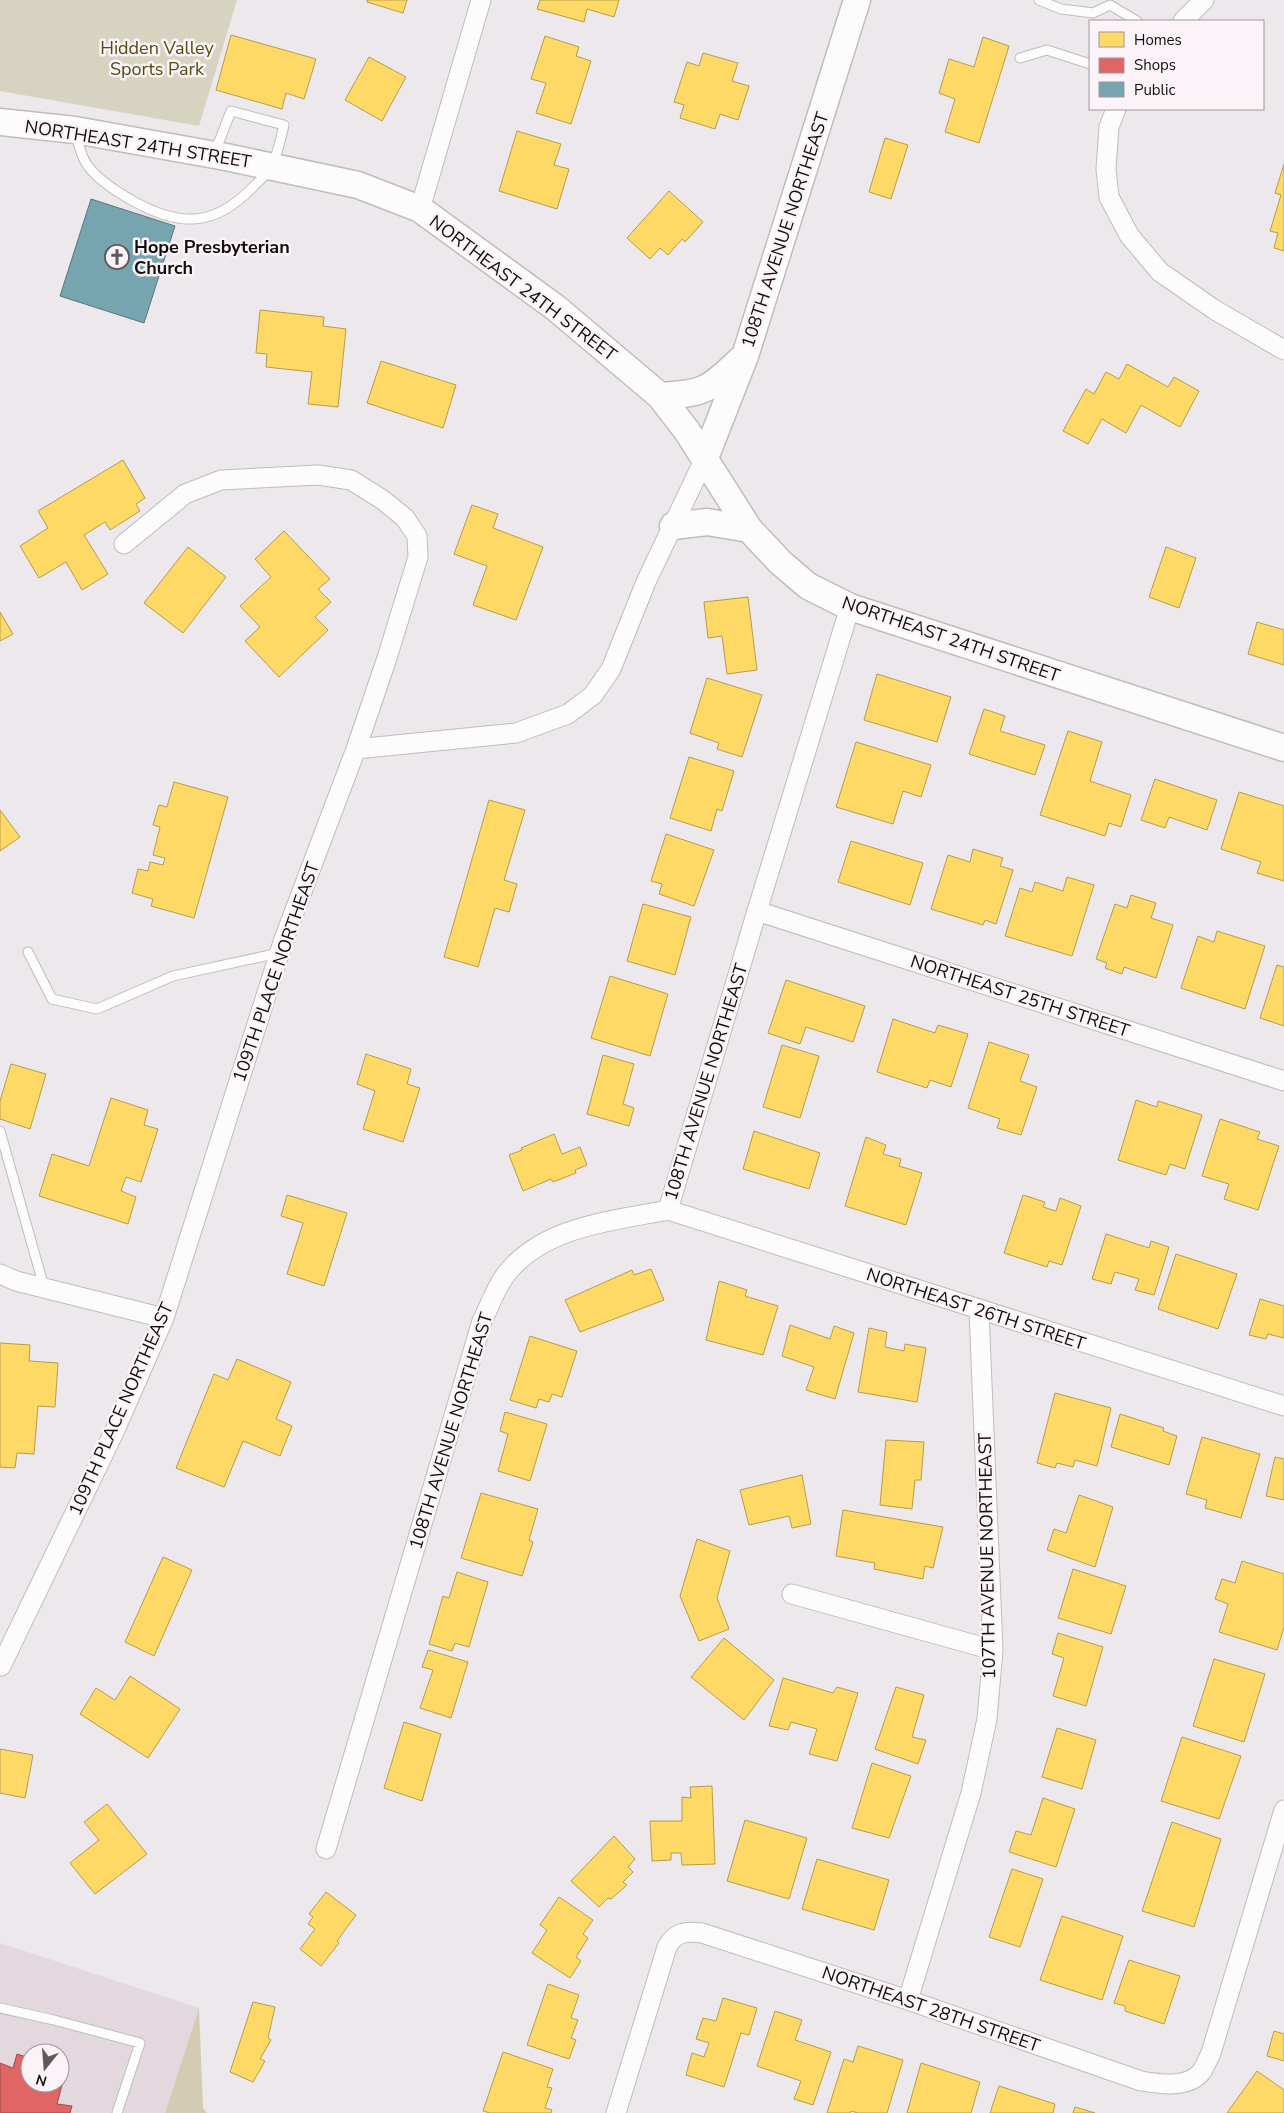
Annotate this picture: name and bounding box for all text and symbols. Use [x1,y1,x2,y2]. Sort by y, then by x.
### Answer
legend [1089,20,1264,110]
text: Homes [1134,30,1182,50]
park label: Hidden Valley Sports Park [100,36,214,81]
text: Shops [1134,55,1176,75]
text: Public [1134,80,1175,100]
street label: 108TH AVENUE NORTHEAST [736,109,835,351]
street label: NORTHEAST 24TH STREET [23,114,253,174]
street label: NORTHEAST 24TH STREET [424,210,622,367]
place label: Hope Presbyterian Church [134,235,290,280]
church icon: Hope Presbyterian Church [104,244,130,270]
street label: NORTHEAST 24TH STREET [839,590,1063,688]
street label: 109TH PLACE NORTHEAST [227,859,325,1085]
street label: NORTHEAST 25TH STREET [907,949,1133,1043]
street label: 108TH AVENUE NORTHEAST [659,961,754,1203]
street label: NORTHEAST 26TH STREET [863,1262,1089,1356]
street label: 109TH PLACE NORTHEAST [63,1299,179,1519]
street label: 108TH AVENUE NORTHEAST [404,1310,499,1552]
street label: 107TH AVENUE NORTHEAST [973,1432,1001,1679]
street label: NORTHEAST 28TH STREET [819,1960,1043,2058]
north arrow [20,2043,70,2093]
text: N [34,2069,49,2091]

